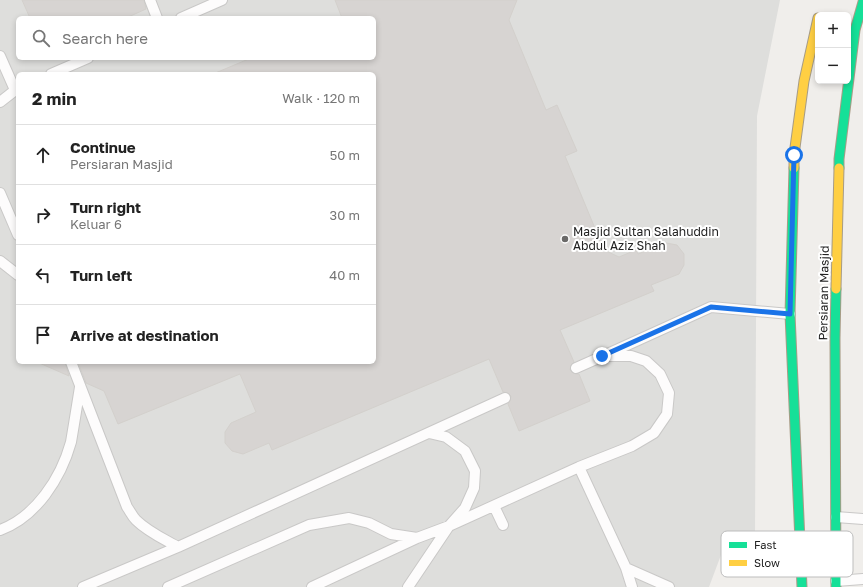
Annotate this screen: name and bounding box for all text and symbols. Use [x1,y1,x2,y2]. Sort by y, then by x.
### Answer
map controls [815,12,851,84]
button: + [815,12,851,48]
search box [16,16,376,60]
icon: search [30,27,52,49]
text: Search here [62,29,148,47]
button: − [815,48,851,84]
text: 2 min [32,88,76,109]
text: Walk · 120 m [282,90,360,106]
text: Continue [70,138,136,156]
icon: ahead [32,144,54,166]
route start [785,146,803,164]
text: 50 m [330,147,360,163]
text: Persiaran Masjid [70,156,173,172]
text: Turn right [70,198,141,216]
icon: right [32,204,54,226]
text: 30 m [330,207,360,223]
text: Keluar 6 [70,216,122,232]
place label: Masjid Sultan Salahuddin Abdul Aziz Shah [573,224,719,253]
marker: Masjid Sultan Salahuddin Abdul Aziz Shah [560,234,570,244]
street label: Persiaran Masjid [815,246,832,340]
icon: left [32,264,54,286]
text: Turn left [70,266,132,284]
text: 40 m [329,267,360,283]
icon: arrive [32,324,54,346]
text: Arrive at destination [70,326,219,344]
route end [593,347,611,365]
legend [721,531,853,577]
text: Fast [754,538,777,551]
text: Slow [754,556,780,569]

